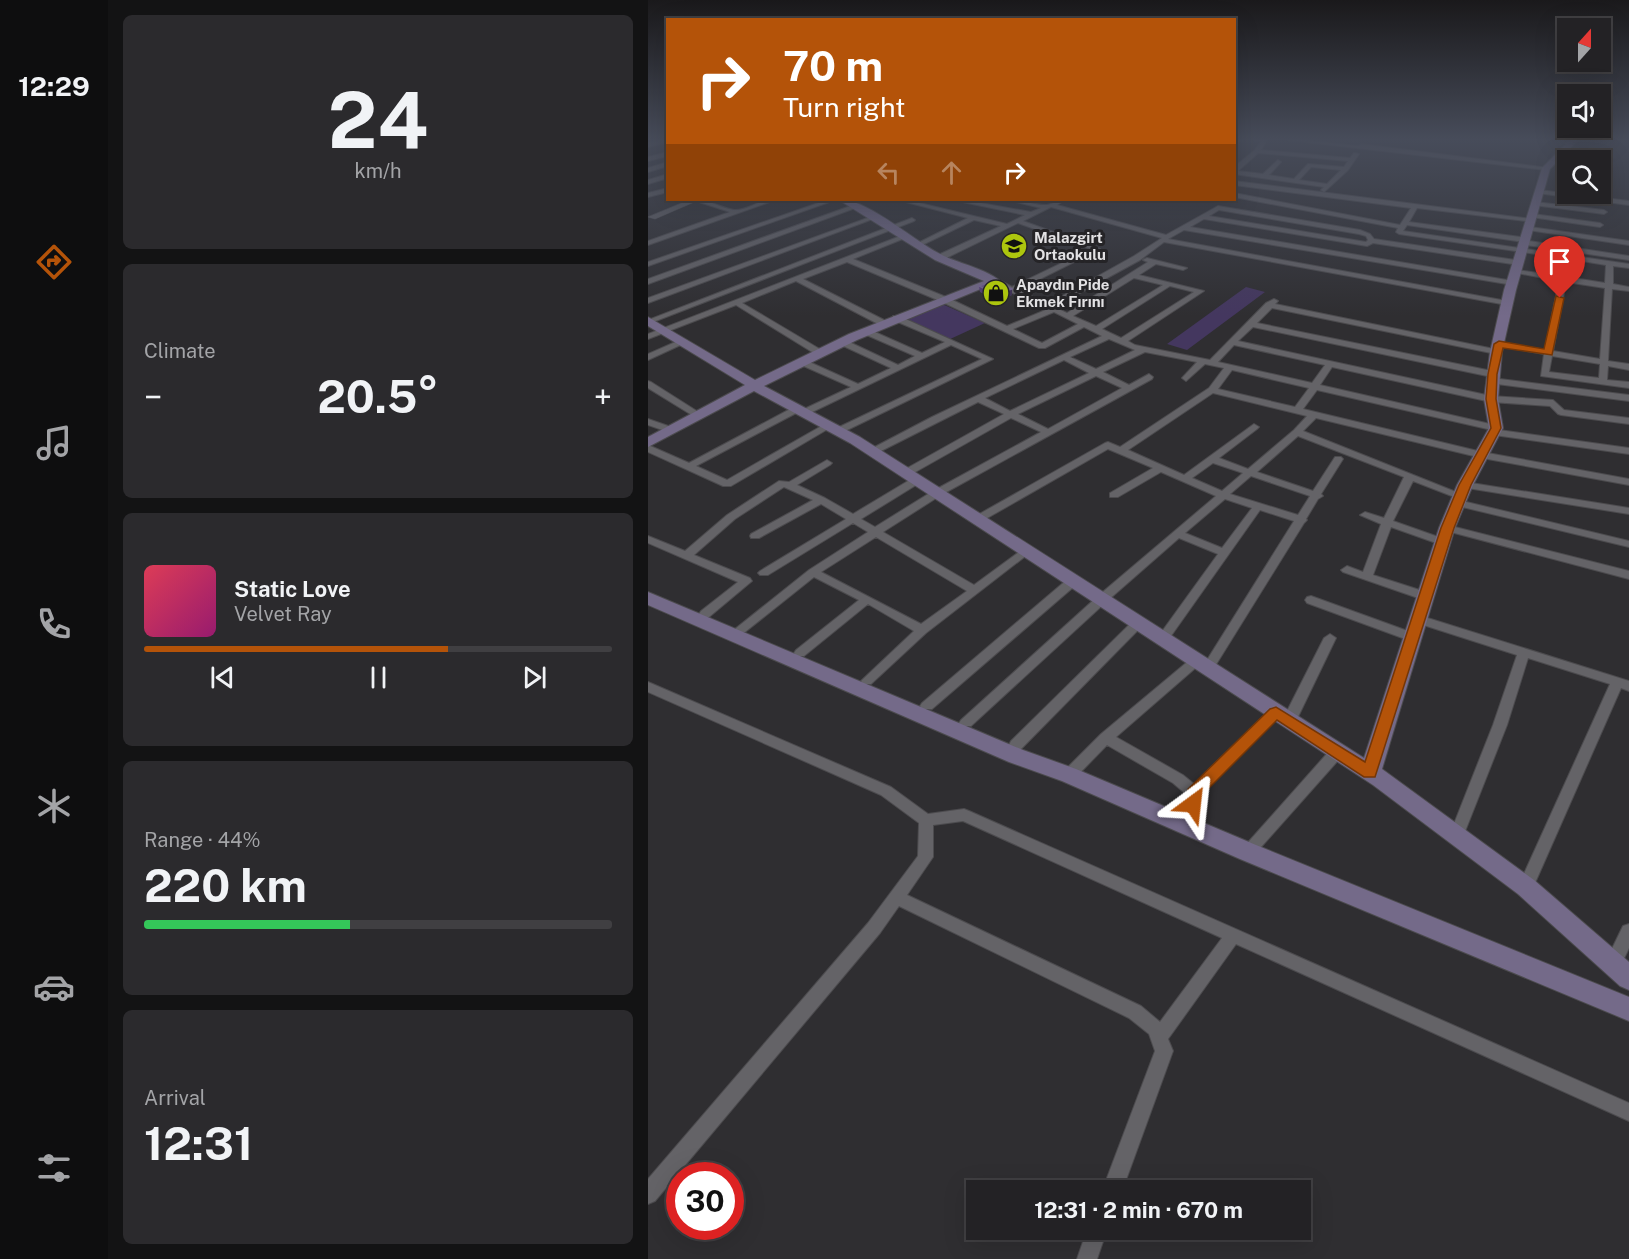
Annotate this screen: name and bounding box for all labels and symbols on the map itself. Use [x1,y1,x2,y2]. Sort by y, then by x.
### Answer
north arrow [1557,18,1611,72]
place label: Malazgirt Ortaokulu [1034,229,1106,263]
school or university icon: Malazgirt Ortaokulu [999,231,1029,261]
pin [1534,236,1585,298]
place label: Apaydın Pide Ekmek Fırını [1016,276,1109,310]
shop icon: Apaydın Pide Ekmek Fırını [981,278,1011,308]
position arrow [1161,772,1225,836]
speed limit sign: 30 [666,1162,744,1240]

